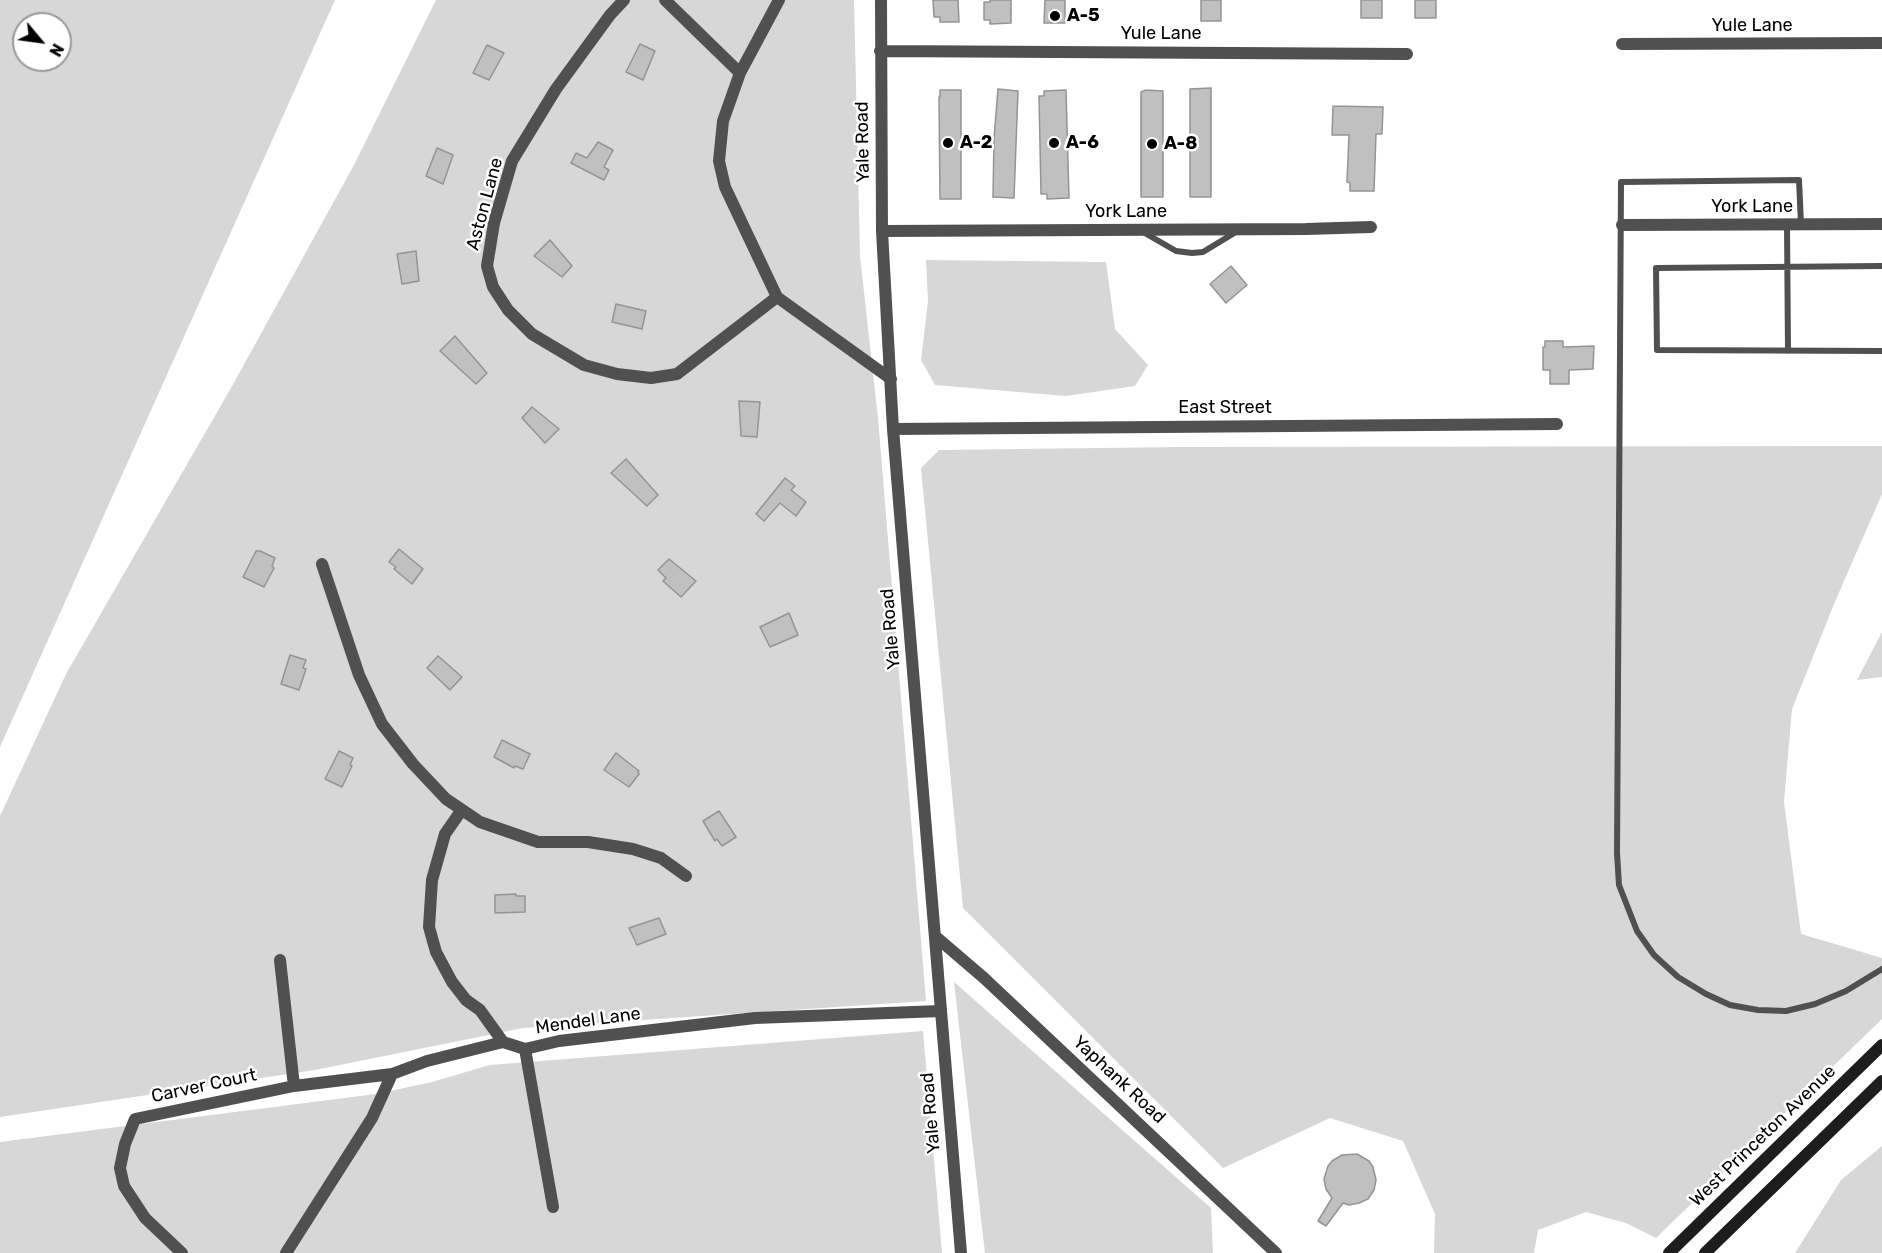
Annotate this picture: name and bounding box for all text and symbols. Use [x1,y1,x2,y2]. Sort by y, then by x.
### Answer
place label: A-5 [1067,5,1100,27]
marker: A-5 [1048,9,1062,23]
north arrow [12,12,72,72]
street label: Yule Lane [1711,15,1793,37]
street label: Yule Lane [1120,23,1202,45]
text: N [45,40,68,60]
street label: Yale Road [851,101,875,183]
place label: A-2 [960,132,992,154]
place label: A-6 [1066,132,1099,154]
place label: A-8 [1164,133,1197,155]
marker: A-2 [941,136,955,150]
marker: A-6 [1047,136,1061,150]
marker: A-8 [1145,137,1159,151]
street label: Aston Lane [462,155,508,253]
street label: York Lane [1711,196,1793,218]
street label: York Lane [1085,201,1167,223]
street label: East Street [1178,397,1272,419]
street label: Yale Road [877,588,905,670]
street label: Mendel Lane [534,1003,642,1039]
street label: Yaphank Road [1068,1032,1170,1128]
street label: West Princeton Avenue [1686,1061,1840,1211]
street label: Carver Court [150,1064,258,1108]
street label: Yale Road [917,1072,945,1154]

